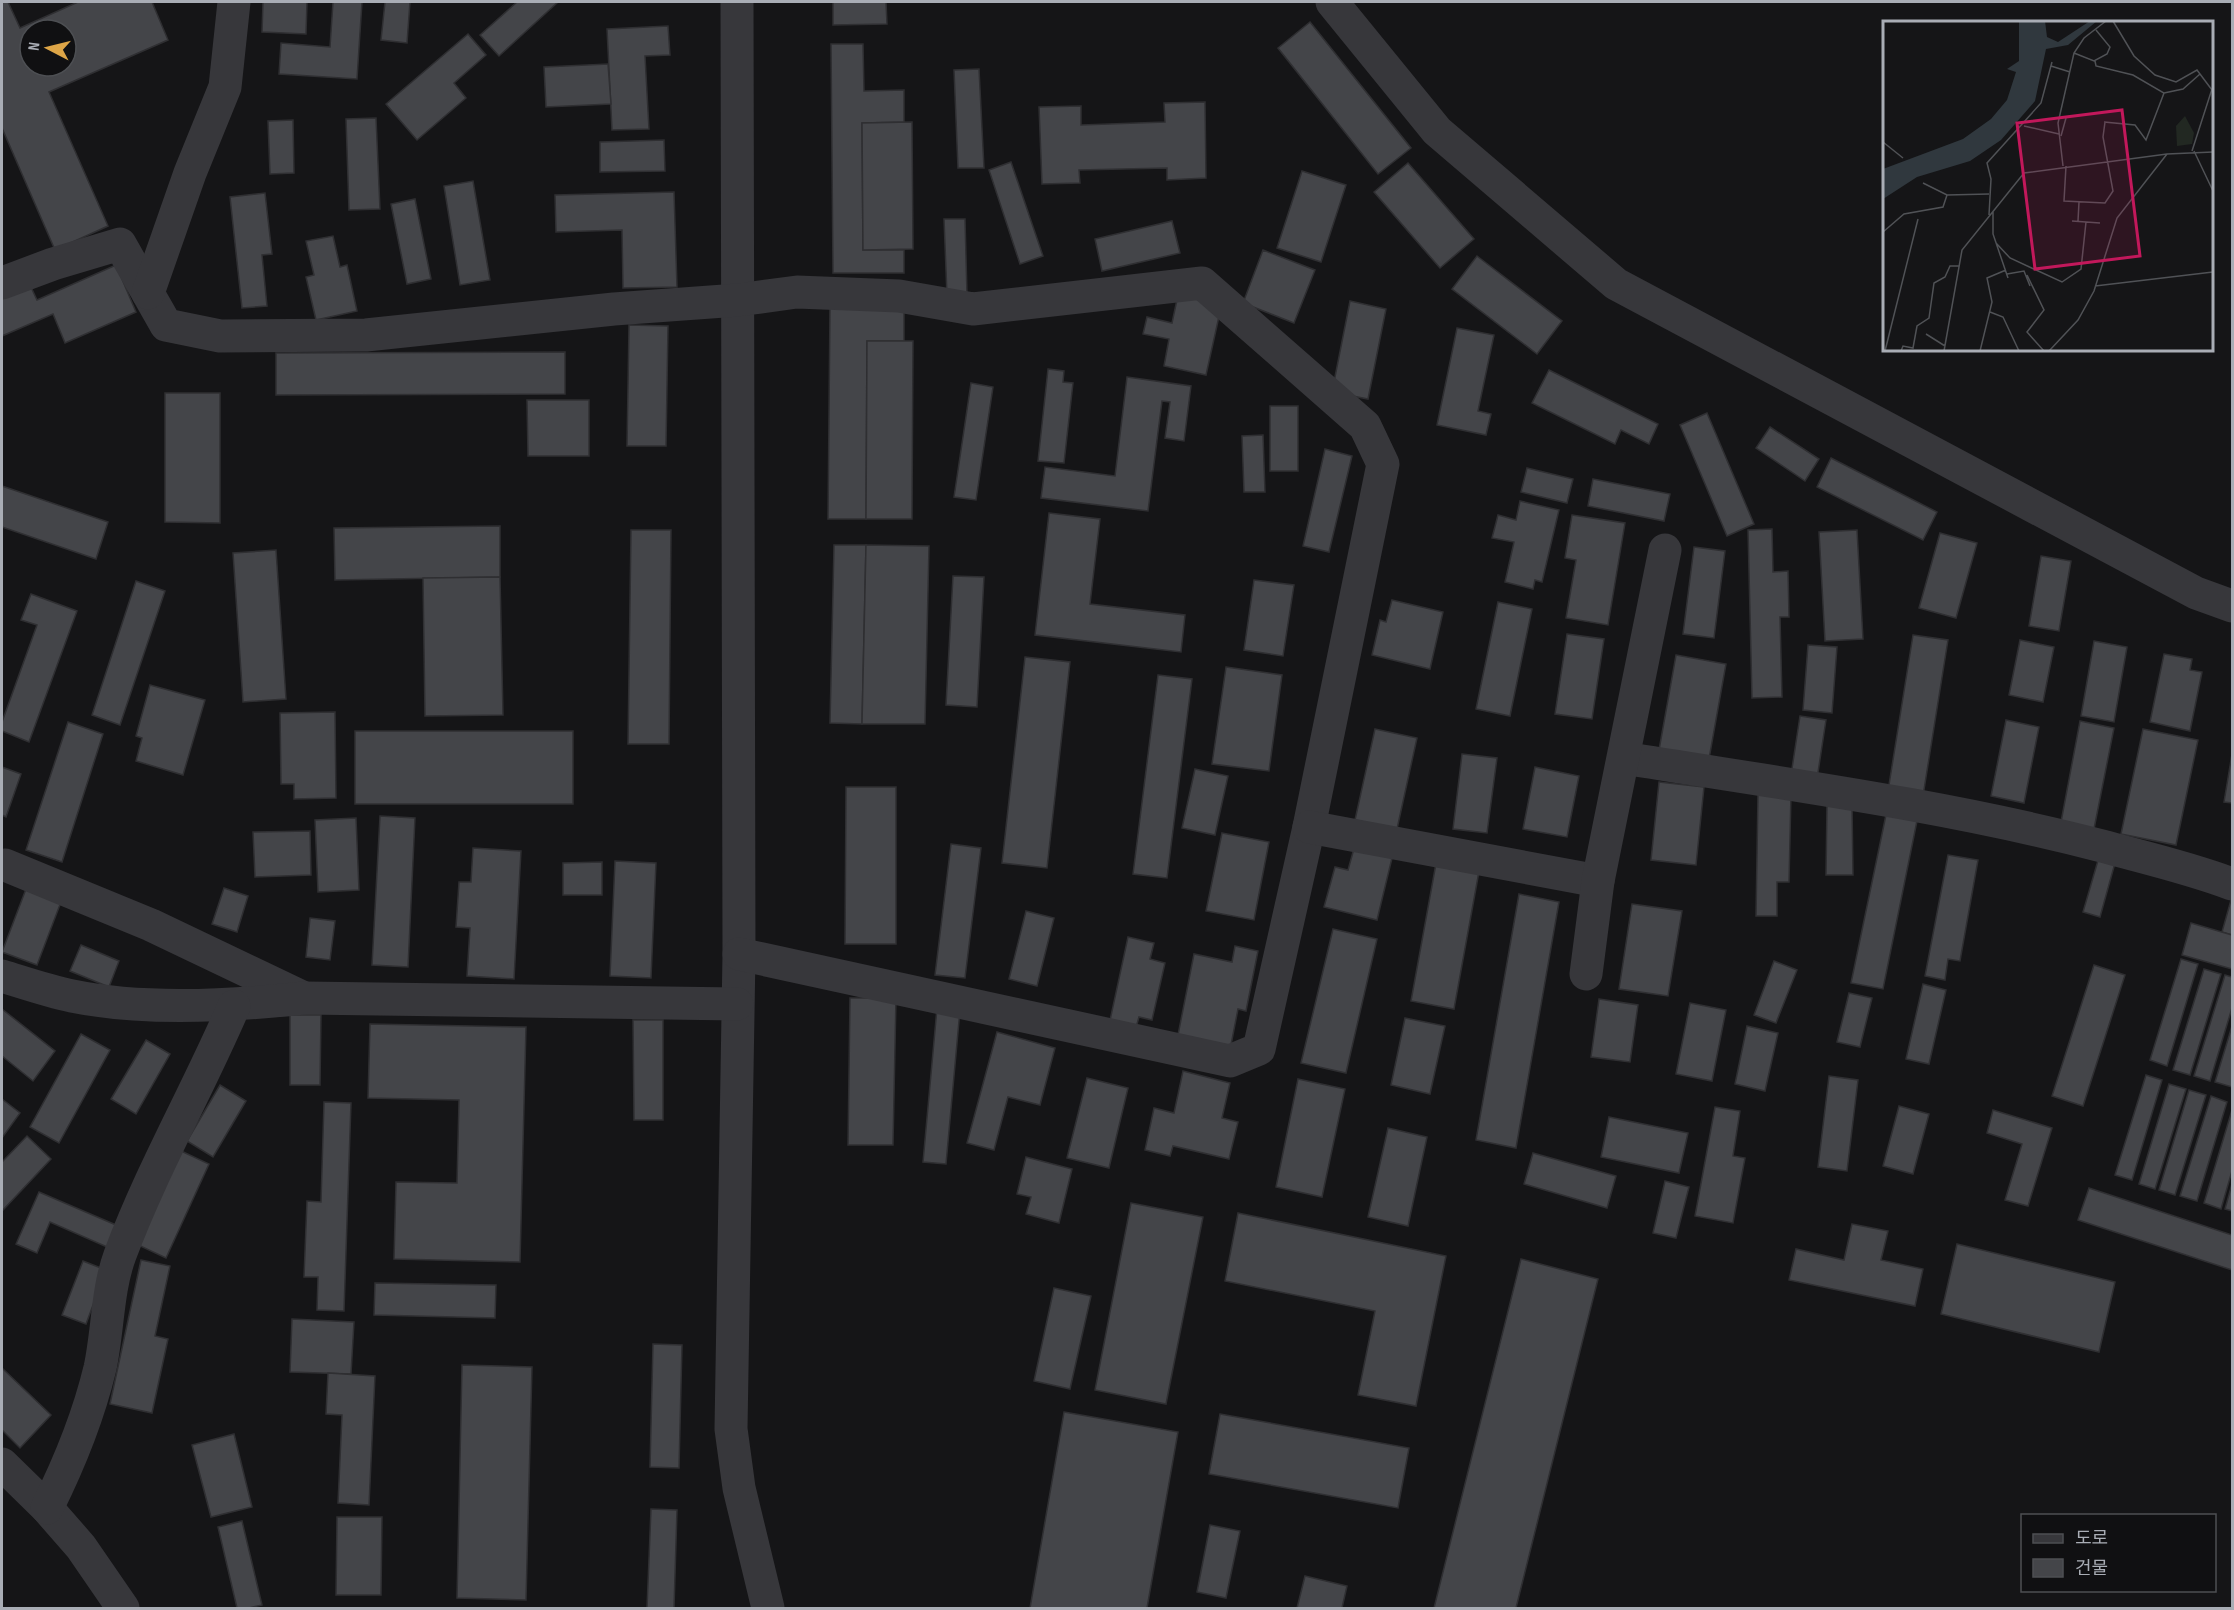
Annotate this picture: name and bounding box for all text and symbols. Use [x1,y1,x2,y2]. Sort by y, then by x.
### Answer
north arrow [18,18,78,78]
inset map [1883,21,2213,351]
text: N [25,41,45,52]
legend [2021,1514,2216,1592]
text: 도로 [2075,1528,2108,1549]
text: 건물 [2075,1558,2108,1579]

